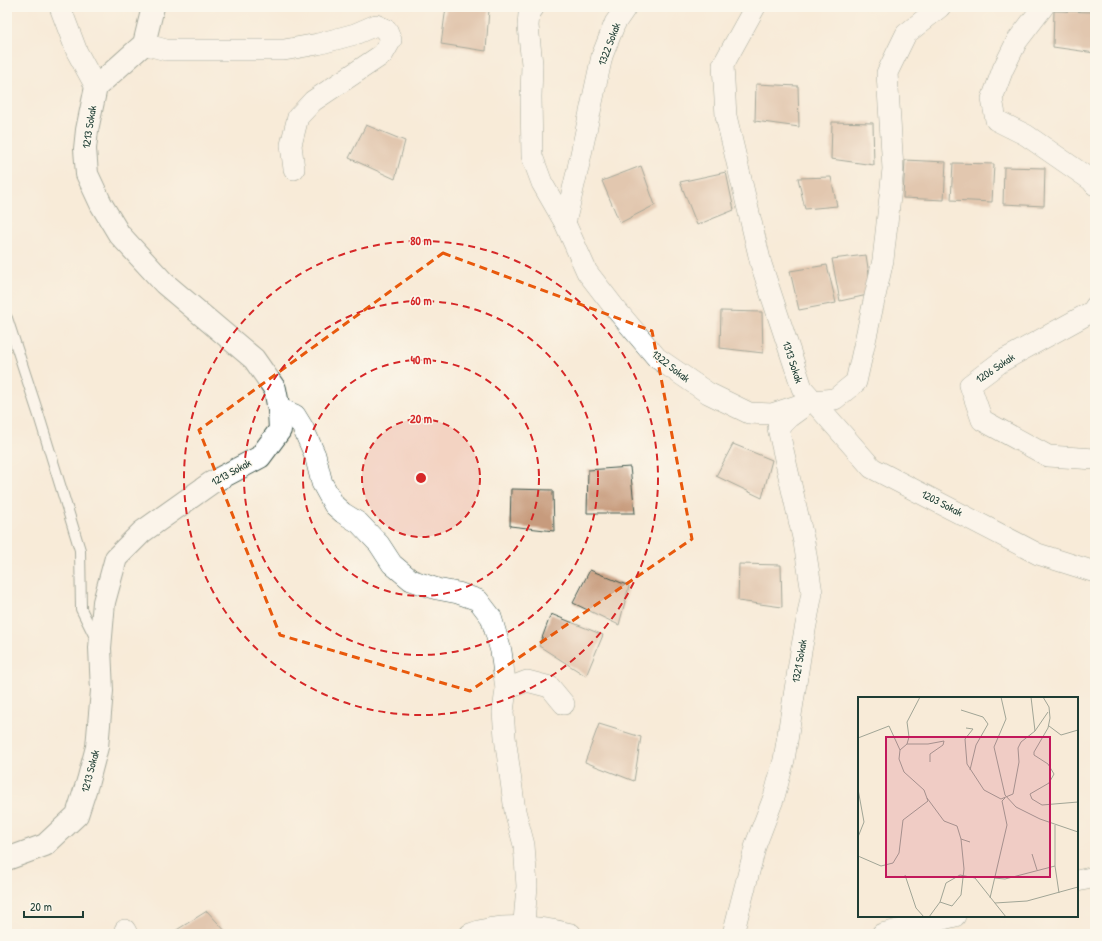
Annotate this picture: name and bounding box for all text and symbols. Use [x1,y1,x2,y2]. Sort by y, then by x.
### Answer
street label: 1322 Sokak [594,20,624,67]
street label: 1213 Sokak [79,104,99,150]
text: 80 m [410,232,432,249]
text: 60 m [410,292,432,309]
street label: 1313 Sokak [780,339,806,385]
street label: 1322 Sokak [649,347,693,386]
street label: 1206 Sokak [973,350,1017,386]
text: 40 m [411,351,431,368]
text: 20 m [410,410,432,427]
street label: 1213 Sokak [209,455,254,489]
centre of rings [414,471,428,485]
street label: 1203 Sokak [919,487,965,520]
street label: 1321 Sokak [788,638,810,684]
inset map [858,697,1078,917]
street label: 1213 Sokak [78,748,103,794]
scale bar [24,893,83,919]
text: 20 m [30,898,52,915]

